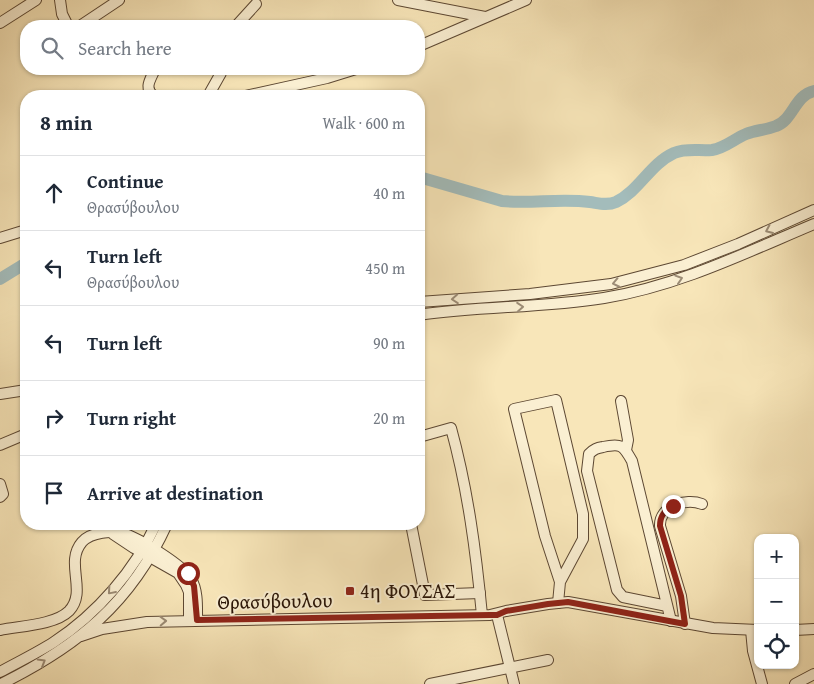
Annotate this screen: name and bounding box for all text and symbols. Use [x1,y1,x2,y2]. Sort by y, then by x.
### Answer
search box [20,20,425,75]
icon: search [38,34,66,62]
text: Search here [78,34,172,62]
text: 8 min [40,107,92,138]
text: Walk · 600 m [322,111,405,135]
text: Continue [87,167,164,195]
icon: ahead [40,179,68,207]
text: 40 m [373,181,405,205]
text: Θρασύβουλου [87,195,179,219]
one-way arrow [765,224,774,235]
text: Turn left [87,242,162,270]
icon: left [40,254,68,282]
text: 450 m [365,256,405,280]
text: Θρασύβουλου [87,270,179,294]
one-way arrow [674,274,683,284]
one-way arrow [612,277,621,288]
one-way arrow [450,293,458,304]
one-way arrow [516,302,524,313]
icon: left [40,329,68,357]
text: Turn left [87,329,162,357]
text: 90 m [373,331,405,355]
icon: right [40,404,68,432]
text: Turn right [87,404,176,432]
text: 20 m [373,406,405,430]
icon: arrive [40,479,68,507]
text: Arrive at destination [87,479,263,507]
route end [662,495,685,518]
map controls [754,534,799,669]
button: + [754,534,799,579]
route start [177,562,200,585]
place label: 4η ΦΟΥΣΑΣ [360,576,455,605]
button: − [754,579,799,624]
one-way arrow [108,585,117,594]
street label: Θρασύβουλου [217,585,333,616]
marker: 4η ΦΟΥΣΑΣ [344,585,356,597]
one-way arrow [160,616,167,626]
button: locate [754,624,799,669]
one-way arrow [37,658,46,668]

